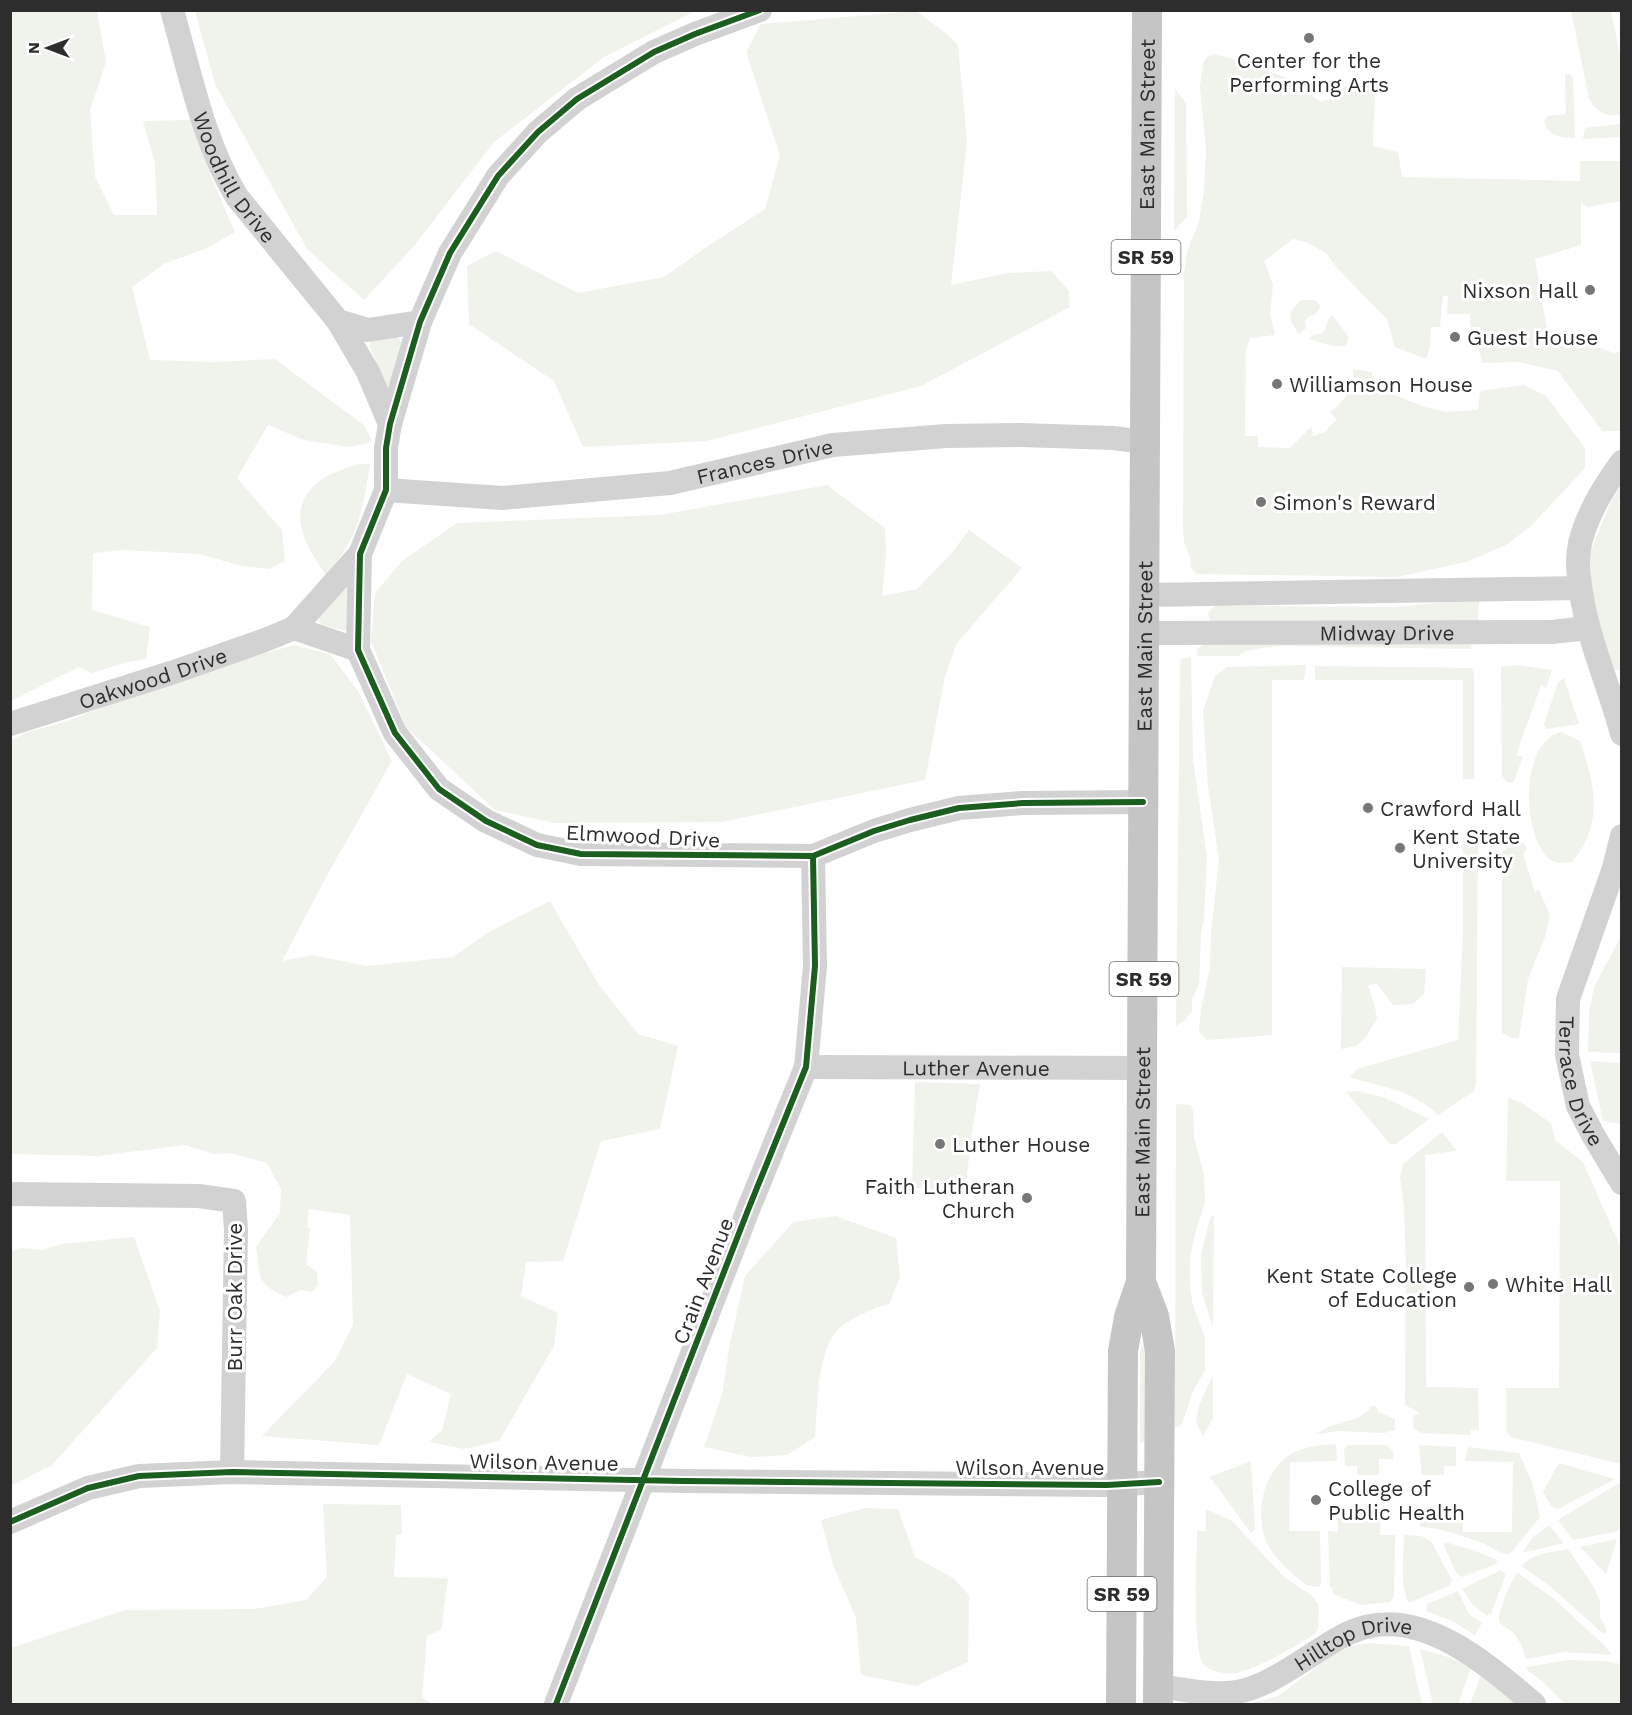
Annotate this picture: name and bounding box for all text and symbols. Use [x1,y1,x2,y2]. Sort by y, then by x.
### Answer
north arrow [18,18,78,78]
marker: Center for the Performing Arts [1302,31,1316,45]
street label: East Main Street [1134,39,1159,210]
text: N [24,42,43,54]
place label: Center for the Performing Arts [1229,48,1389,97]
street label: Woodhill Drive [188,108,282,248]
road number: SR 59 [1112,240,1180,274]
place label: Nixson Hall [1462,278,1579,303]
marker: Nixson Hall [1583,283,1597,297]
place label: Guest House [1467,325,1598,350]
marker: Guest House [1448,330,1462,344]
place label: Williamson House [1289,372,1473,397]
marker: Williamson House [1270,377,1284,391]
street label: Frances Drive [694,433,835,489]
place label: Simon's Reward [1273,490,1436,515]
marker: Simon's Reward [1254,495,1268,509]
street label: East Main Street [1131,561,1157,732]
street label: Midway Drive [1319,620,1455,645]
street label: Oakwood Drive [76,642,230,714]
place label: Crawford Hall [1380,796,1522,821]
marker: Crawford Hall [1361,801,1375,815]
street label: Elmwood Drive [565,819,721,853]
place label: Kent State University [1412,824,1520,873]
marker: Kent State University [1393,841,1407,855]
road number: SR 59 [1110,962,1178,996]
street label: Terrace Drive [1554,1016,1609,1151]
street label: East Main Street [1129,1047,1155,1218]
street label: Luther Avenue [902,1055,1050,1080]
place label: Luther House [952,1132,1090,1157]
marker: Luther House [933,1137,947,1151]
place label: Faith Lutheran Church [864,1174,1015,1223]
marker: Faith Lutheran Church [1020,1191,1034,1205]
street label: Crain Avenue [667,1214,739,1348]
street label: Burr Oak Drive [222,1223,247,1371]
place label: Kent State College of Education [1266,1263,1457,1312]
place label: White Hall [1505,1272,1612,1297]
marker: White Hall [1486,1277,1500,1291]
marker: Kent State College of Education [1462,1280,1476,1294]
street label: Wilson Avenue [469,1448,619,1476]
street label: Wilson Avenue [955,1455,1105,1480]
place label: College of Public Health [1328,1476,1465,1525]
marker: College of Public Health [1309,1493,1323,1507]
road number: SR 59 [1088,1577,1156,1611]
street label: Hilltop Drive [1289,1612,1415,1676]

